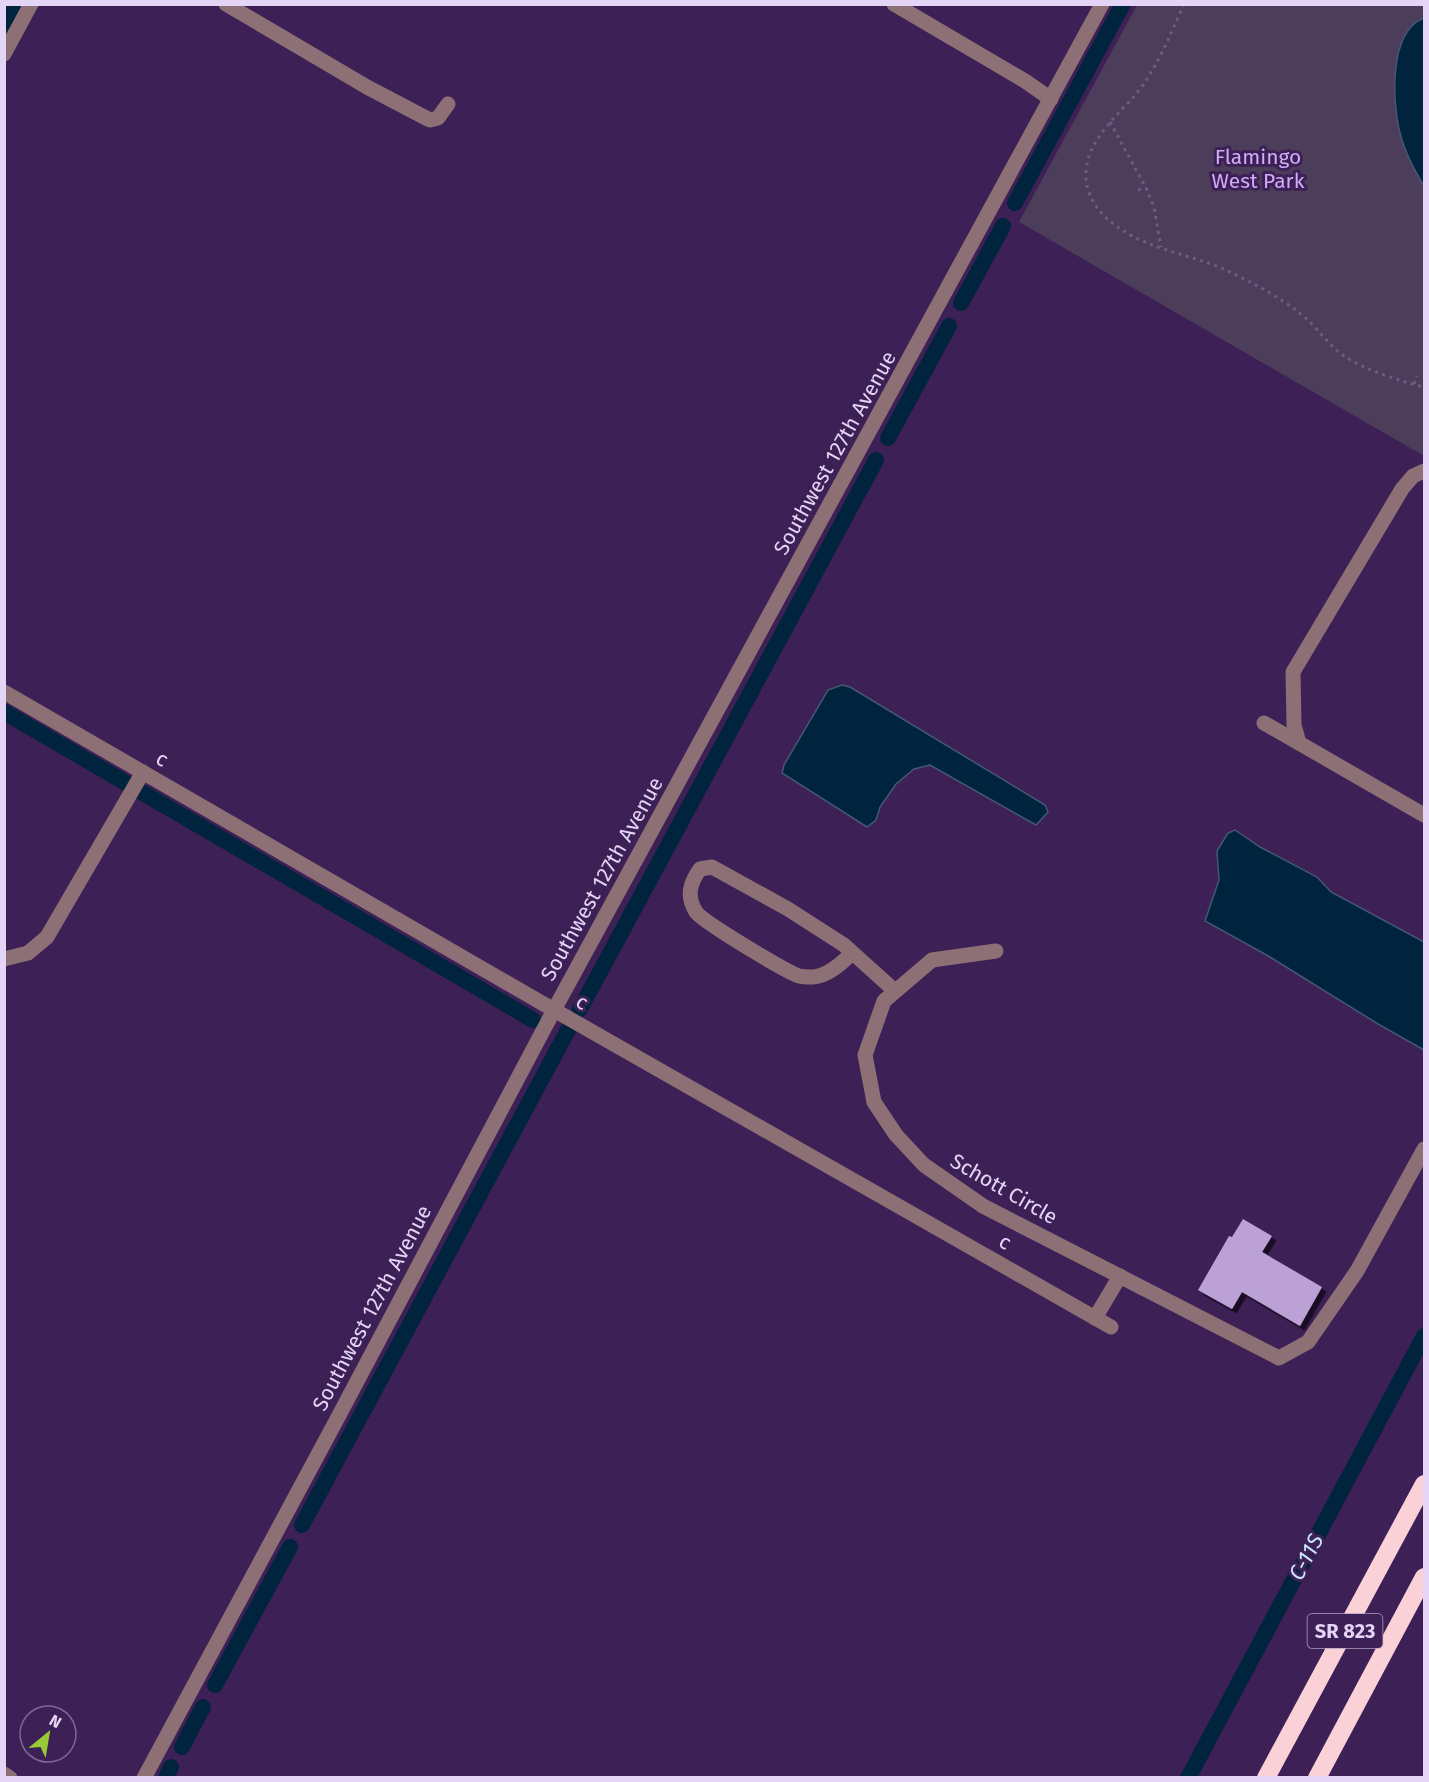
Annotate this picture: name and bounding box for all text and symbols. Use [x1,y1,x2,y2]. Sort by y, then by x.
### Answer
park label: Flamingo West Park [1212,144,1305,194]
street label: Southwest 127th Avenue [768,347,902,559]
street label: c [151,745,173,773]
street label: Southwest 127th Avenue [535,773,669,985]
street label: c [571,988,593,1016]
street label: Schott Circle [946,1148,1062,1230]
street label: Southwest 127th Avenue [307,1201,437,1415]
street label: c [994,1228,1016,1256]
water label: C-11S [1283,1529,1329,1585]
road number: SR 823 [1308,1614,1382,1648]
north arrow [18,1704,78,1764]
text: N [46,1711,65,1732]

